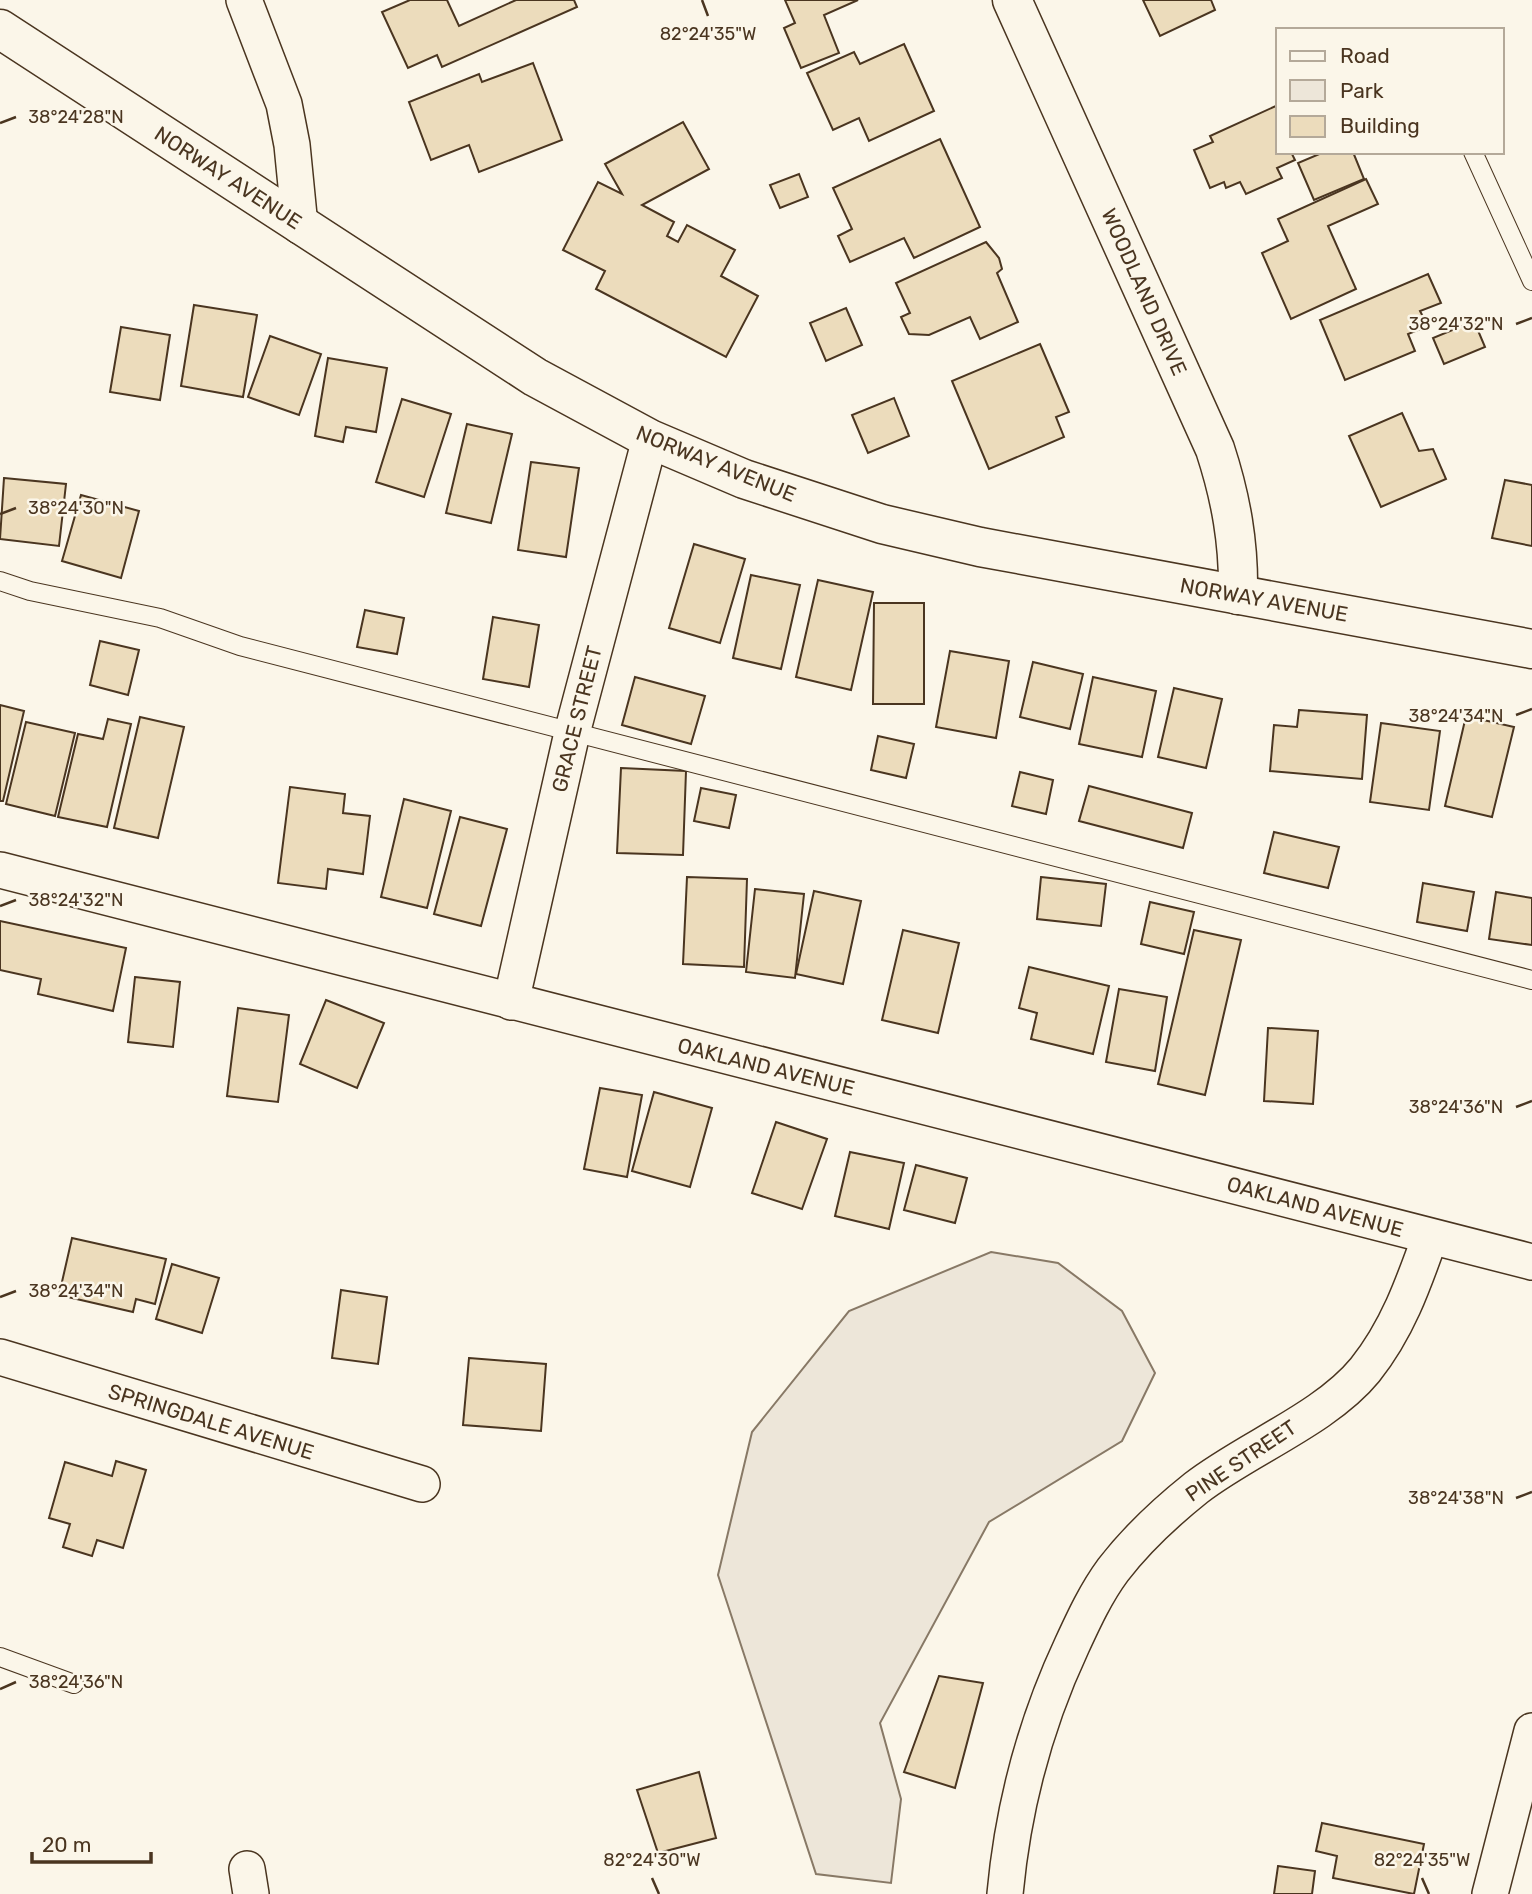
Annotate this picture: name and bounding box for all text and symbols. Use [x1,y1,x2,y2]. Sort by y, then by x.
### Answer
text: 82°24'35"W [660,23,756,45]
legend [1276,28,1504,154]
text: Road [1340,43,1390,68]
text: Park [1340,78,1384,103]
text: 38°24'28"N [28,106,124,128]
text: Building [1340,113,1420,138]
street label: NORWAY AVENUE [150,121,306,234]
street label: WOODLAND DRIVE [1096,204,1193,379]
text: 38°24'32"N [1409,313,1503,335]
street label: NORWAY AVENUE [633,420,800,507]
text: 38°24'30"N [28,497,124,519]
street label: NORWAY AVENUE [1178,572,1350,627]
street label: GRACE STREET [546,643,607,795]
text: 38°24'34"N [1408,705,1504,727]
text: 38°24'32"N [29,889,123,911]
street label: OAKLAND AVENUE [675,1032,857,1101]
text: 38°24'36"N [1409,1096,1503,1118]
street label: OAKLAND AVENUE [1224,1171,1406,1242]
text: 38°24'34"N [28,1280,124,1302]
street label: SPRINGDALE AVENUE [105,1378,317,1465]
street label: PINE STREET [1181,1414,1301,1507]
text: 38°24'38"N [1408,1487,1504,1509]
text: 38°24'36"N [29,1671,123,1693]
scale bar [32,1820,150,1864]
text: 20 m [42,1832,91,1857]
text: 82°24'30"W [603,1849,701,1871]
text: 82°24'35"W [1374,1849,1470,1871]

